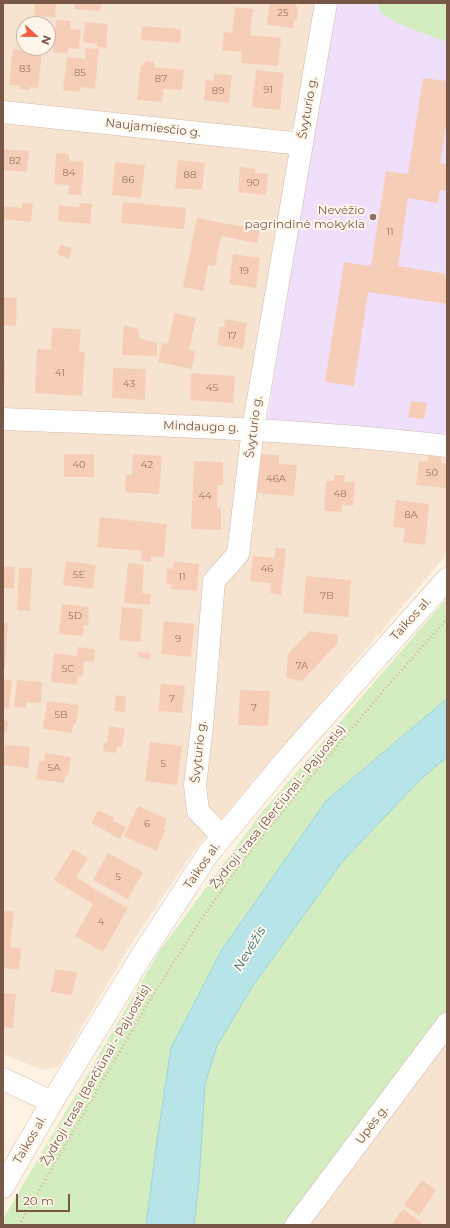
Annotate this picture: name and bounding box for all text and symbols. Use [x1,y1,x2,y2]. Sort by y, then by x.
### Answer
house number: 25 [277,7,289,19]
north arrow [16,16,56,56]
text: N [38,33,54,47]
house number: 83 [19,63,31,75]
house number: 85 [74,67,86,79]
house number: 87 [155,73,167,85]
street label: Švyturio g. [295,76,321,140]
house number: 91 [263,84,273,96]
house number: 89 [212,85,224,97]
street label: Naujamiesčio g. [105,116,201,140]
house number: 82 [9,155,21,167]
house number: 84 [63,167,75,179]
house number: 88 [184,169,196,181]
house number: 86 [122,174,134,186]
house number: 90 [247,177,259,189]
place label: Nevėžio pagrindinė mokykla [245,203,365,231]
marker: Nevėžio pagrindinė mokykla [368,212,378,222]
house number: 11 [386,226,394,238]
house number: 19 [239,265,249,277]
house number: 17 [227,330,237,342]
house number: 41 [55,367,65,379]
house number: 43 [123,378,135,390]
house number: 45 [206,382,218,394]
street label: Švyturio g. [243,395,265,459]
street label: Mindaugo g. [163,418,239,436]
house number: 40 [72,459,86,471]
house number: 42 [141,459,153,471]
house number: 50 [426,467,438,479]
house number: 46A [266,473,286,485]
house number: 48 [333,488,347,500]
house number: 44 [198,490,212,502]
house number: 8A [404,509,418,521]
house number: 46 [261,563,273,575]
house number: 5E [73,569,85,581]
house number: 11 [178,571,186,583]
house number: 7B [320,590,334,602]
street label: Taikos al. [388,594,434,644]
house number: 5D [68,610,82,622]
house number: 9 [175,633,181,645]
house number: 7A [296,660,308,672]
house number: 5C [62,663,74,675]
house number: 7 [169,693,175,705]
house number: 7 [251,702,257,714]
house number: 5B [54,709,68,721]
street label: Švyturio g. [189,720,209,784]
street label: Žydroji trasa (Berčiūnai - Pajuostis) [207,722,349,892]
house number: 5 [160,758,166,770]
house number: 5A [48,762,60,774]
house number: 6 [144,818,150,830]
street label: Taikos al. [181,840,223,892]
house number: 5 [115,871,121,883]
house number: 4 [98,916,104,928]
water label: Nevėžis [231,924,269,974]
street label: Žydroji trasa (Berčiūnai - Pajuostis) [38,982,154,1168]
street label: Upės g. [353,1103,391,1147]
street label: Taikos al. [10,1113,50,1167]
scale bar [18,1186,72,1212]
text: 20 m [23,1193,54,1208]

